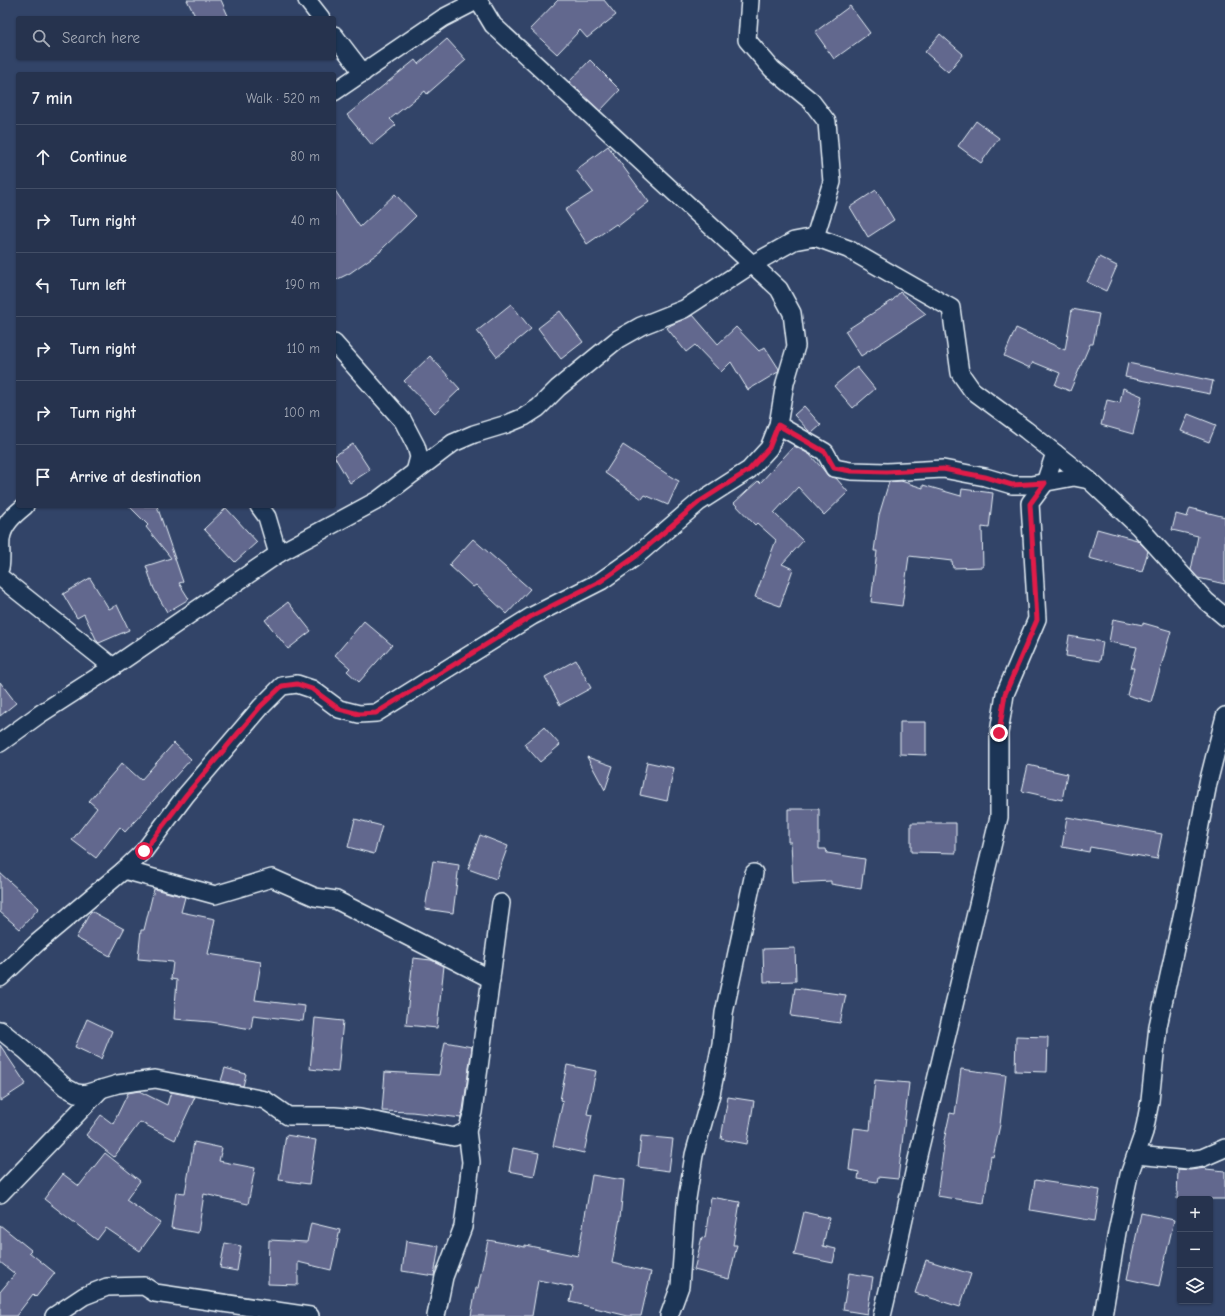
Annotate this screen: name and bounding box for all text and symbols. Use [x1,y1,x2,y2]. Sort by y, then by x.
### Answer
search box [16,16,336,60]
icon: search [30,27,52,49]
text: Search here [62,29,140,47]
text: 7 min [32,89,73,108]
text: Walk · 520 m [246,91,320,106]
icon: ahead [32,146,54,168]
text: Continue [70,148,127,166]
text: 80 m [290,149,320,164]
icon: right [32,210,54,232]
text: Turn right [70,212,136,230]
text: 40 m [291,213,320,228]
icon: left [32,274,54,296]
text: Turn left [70,276,126,294]
text: 190 m [285,277,320,292]
icon: right [32,338,54,360]
text: Turn right [70,340,136,358]
text: 110 m [287,341,320,356]
icon: right [32,402,54,424]
text: Turn right [70,404,136,422]
text: 100 m [284,405,320,420]
icon: arrive [32,466,54,488]
text: Arrive at destination [70,468,201,486]
route end [990,724,1008,742]
route start [135,842,153,860]
map controls [1177,1196,1213,1304]
button: + [1177,1196,1213,1232]
button: − [1177,1232,1213,1268]
button: layers [1177,1268,1213,1304]

